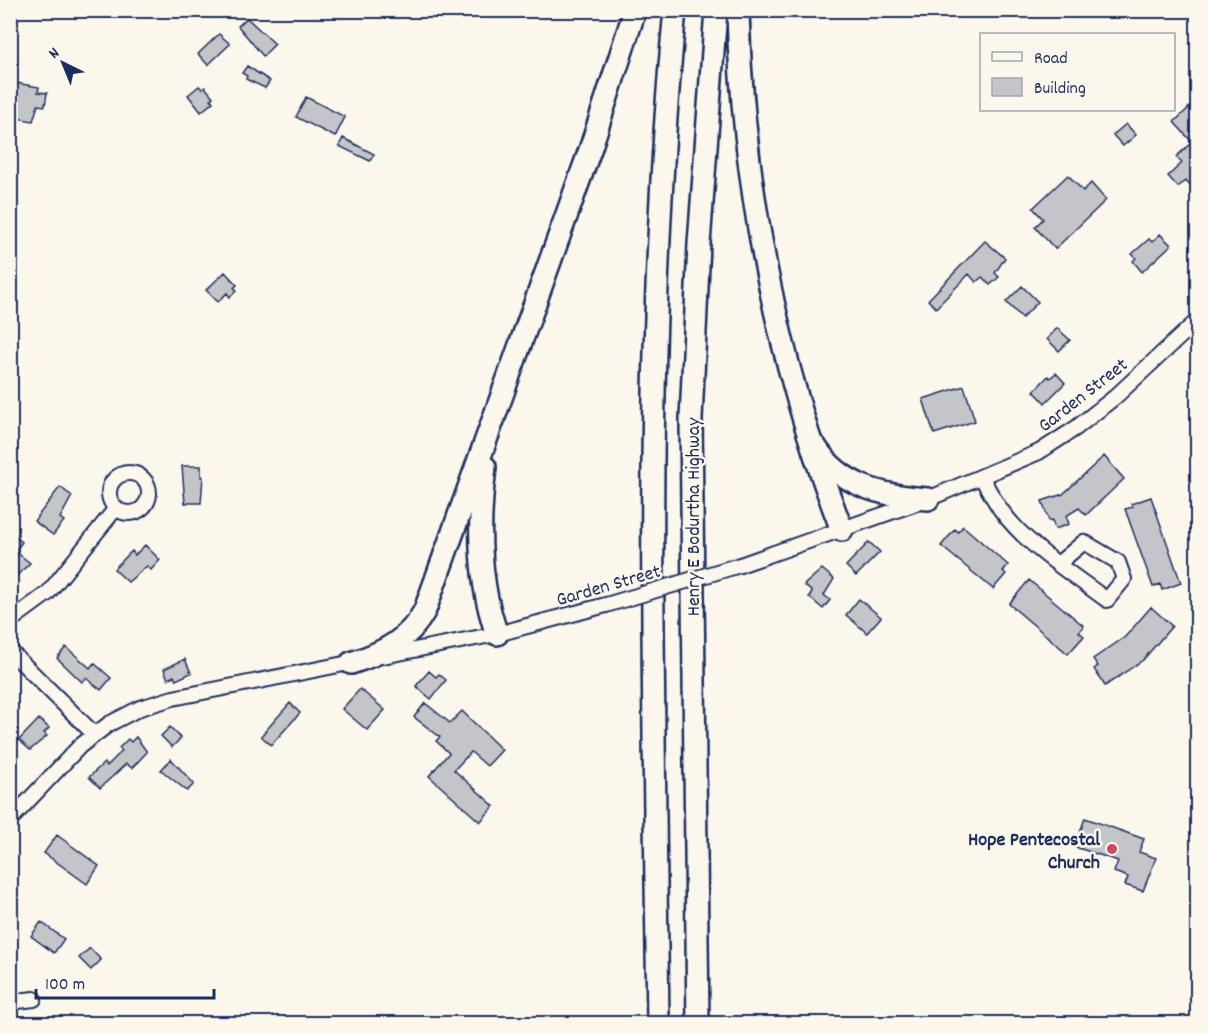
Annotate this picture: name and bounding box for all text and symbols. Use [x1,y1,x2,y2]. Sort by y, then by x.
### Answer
north arrow [33,33,93,93]
legend [980,33,1175,111]
text: N [44,43,65,65]
text: Road [1034,47,1068,72]
text: Building [1034,77,1086,102]
street label: Garden Street [1033,352,1135,440]
street label: Henry E Bodurtha Highway [681,417,709,616]
street label: Garden Street [553,559,664,615]
place label: Hope Pentecostal Church [968,827,1100,878]
marker: Hope Pentecostal Church [1105,842,1119,856]
scale bar [36,962,214,1000]
text: 100 m [45,973,85,998]

